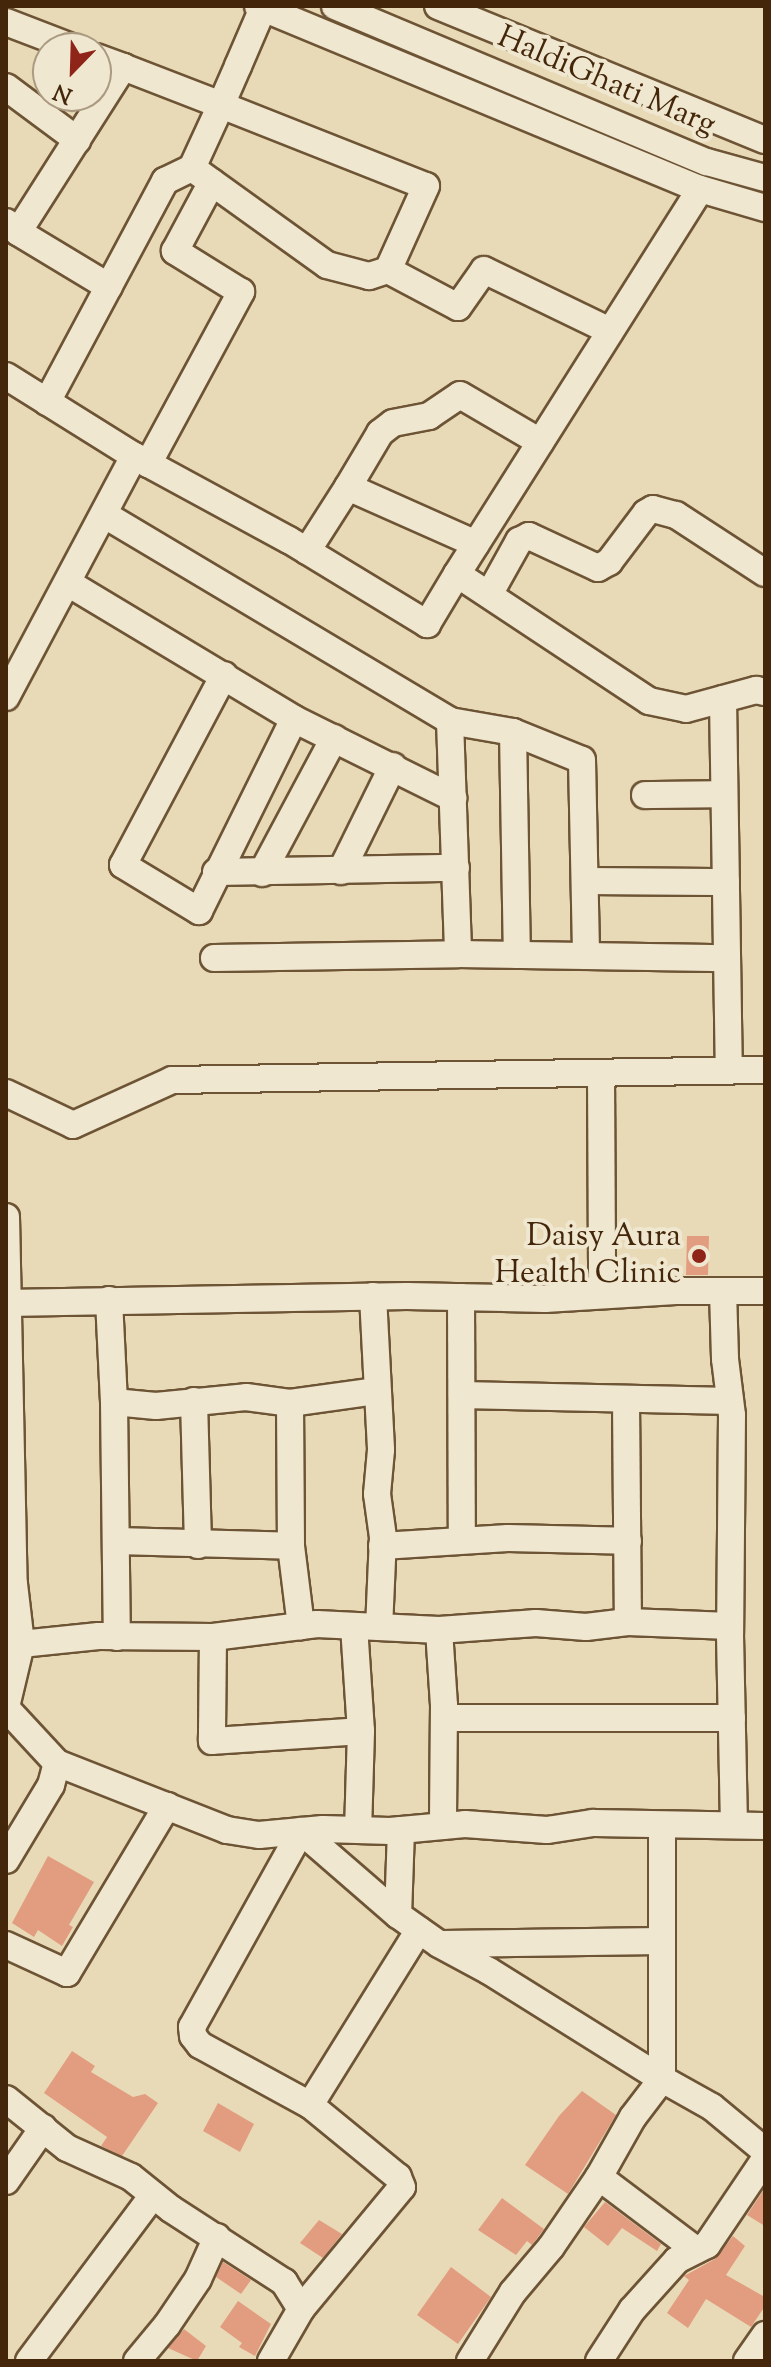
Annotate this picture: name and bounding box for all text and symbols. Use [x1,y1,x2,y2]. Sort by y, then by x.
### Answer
street label: HaldiGhati Marg [491,19,721,145]
north arrow [32,32,112,112]
text: N [49,74,78,110]
place label: Daisy Aura Health Clinic [495,1219,681,1294]
marker: Daisy Aura Health Clinic [688,1245,710,1267]

